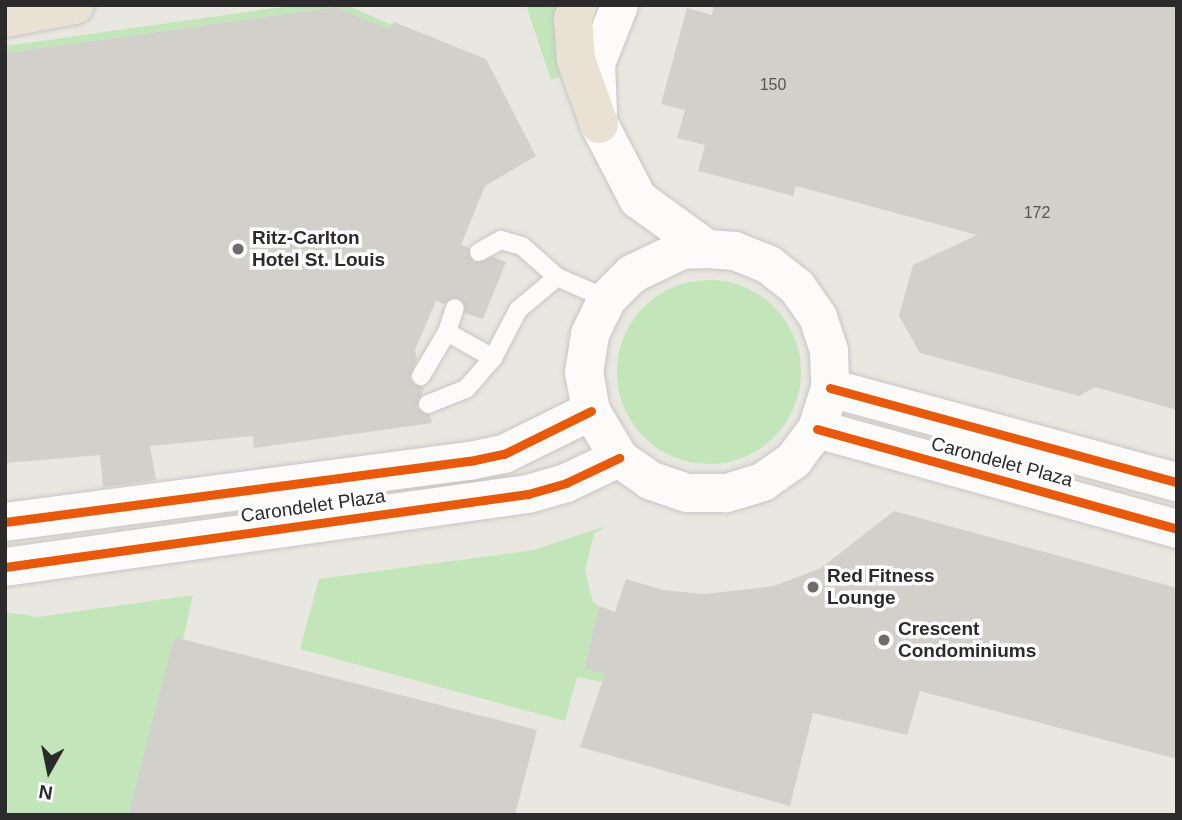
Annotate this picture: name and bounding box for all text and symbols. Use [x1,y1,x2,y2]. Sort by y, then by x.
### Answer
house number: 150 [760,75,786,95]
house number: 172 [1024,203,1050,223]
place label: Ritz-Carlton Hotel St. Louis [252,227,385,271]
marker: Ritz-Carlton Hotel St. Louis [230,241,246,257]
street label: Carondelet Plaza [929,432,1075,492]
street label: Carondelet Plaza [239,485,387,527]
place label: Red Fitness Lounge [827,565,935,609]
marker: Red Fitness Lounge [805,579,821,595]
place label: Crescent Condominiums [898,618,1036,662]
marker: Crescent Condominiums [876,632,892,648]
north arrow [14,736,84,806]
text: N [37,781,54,804]

